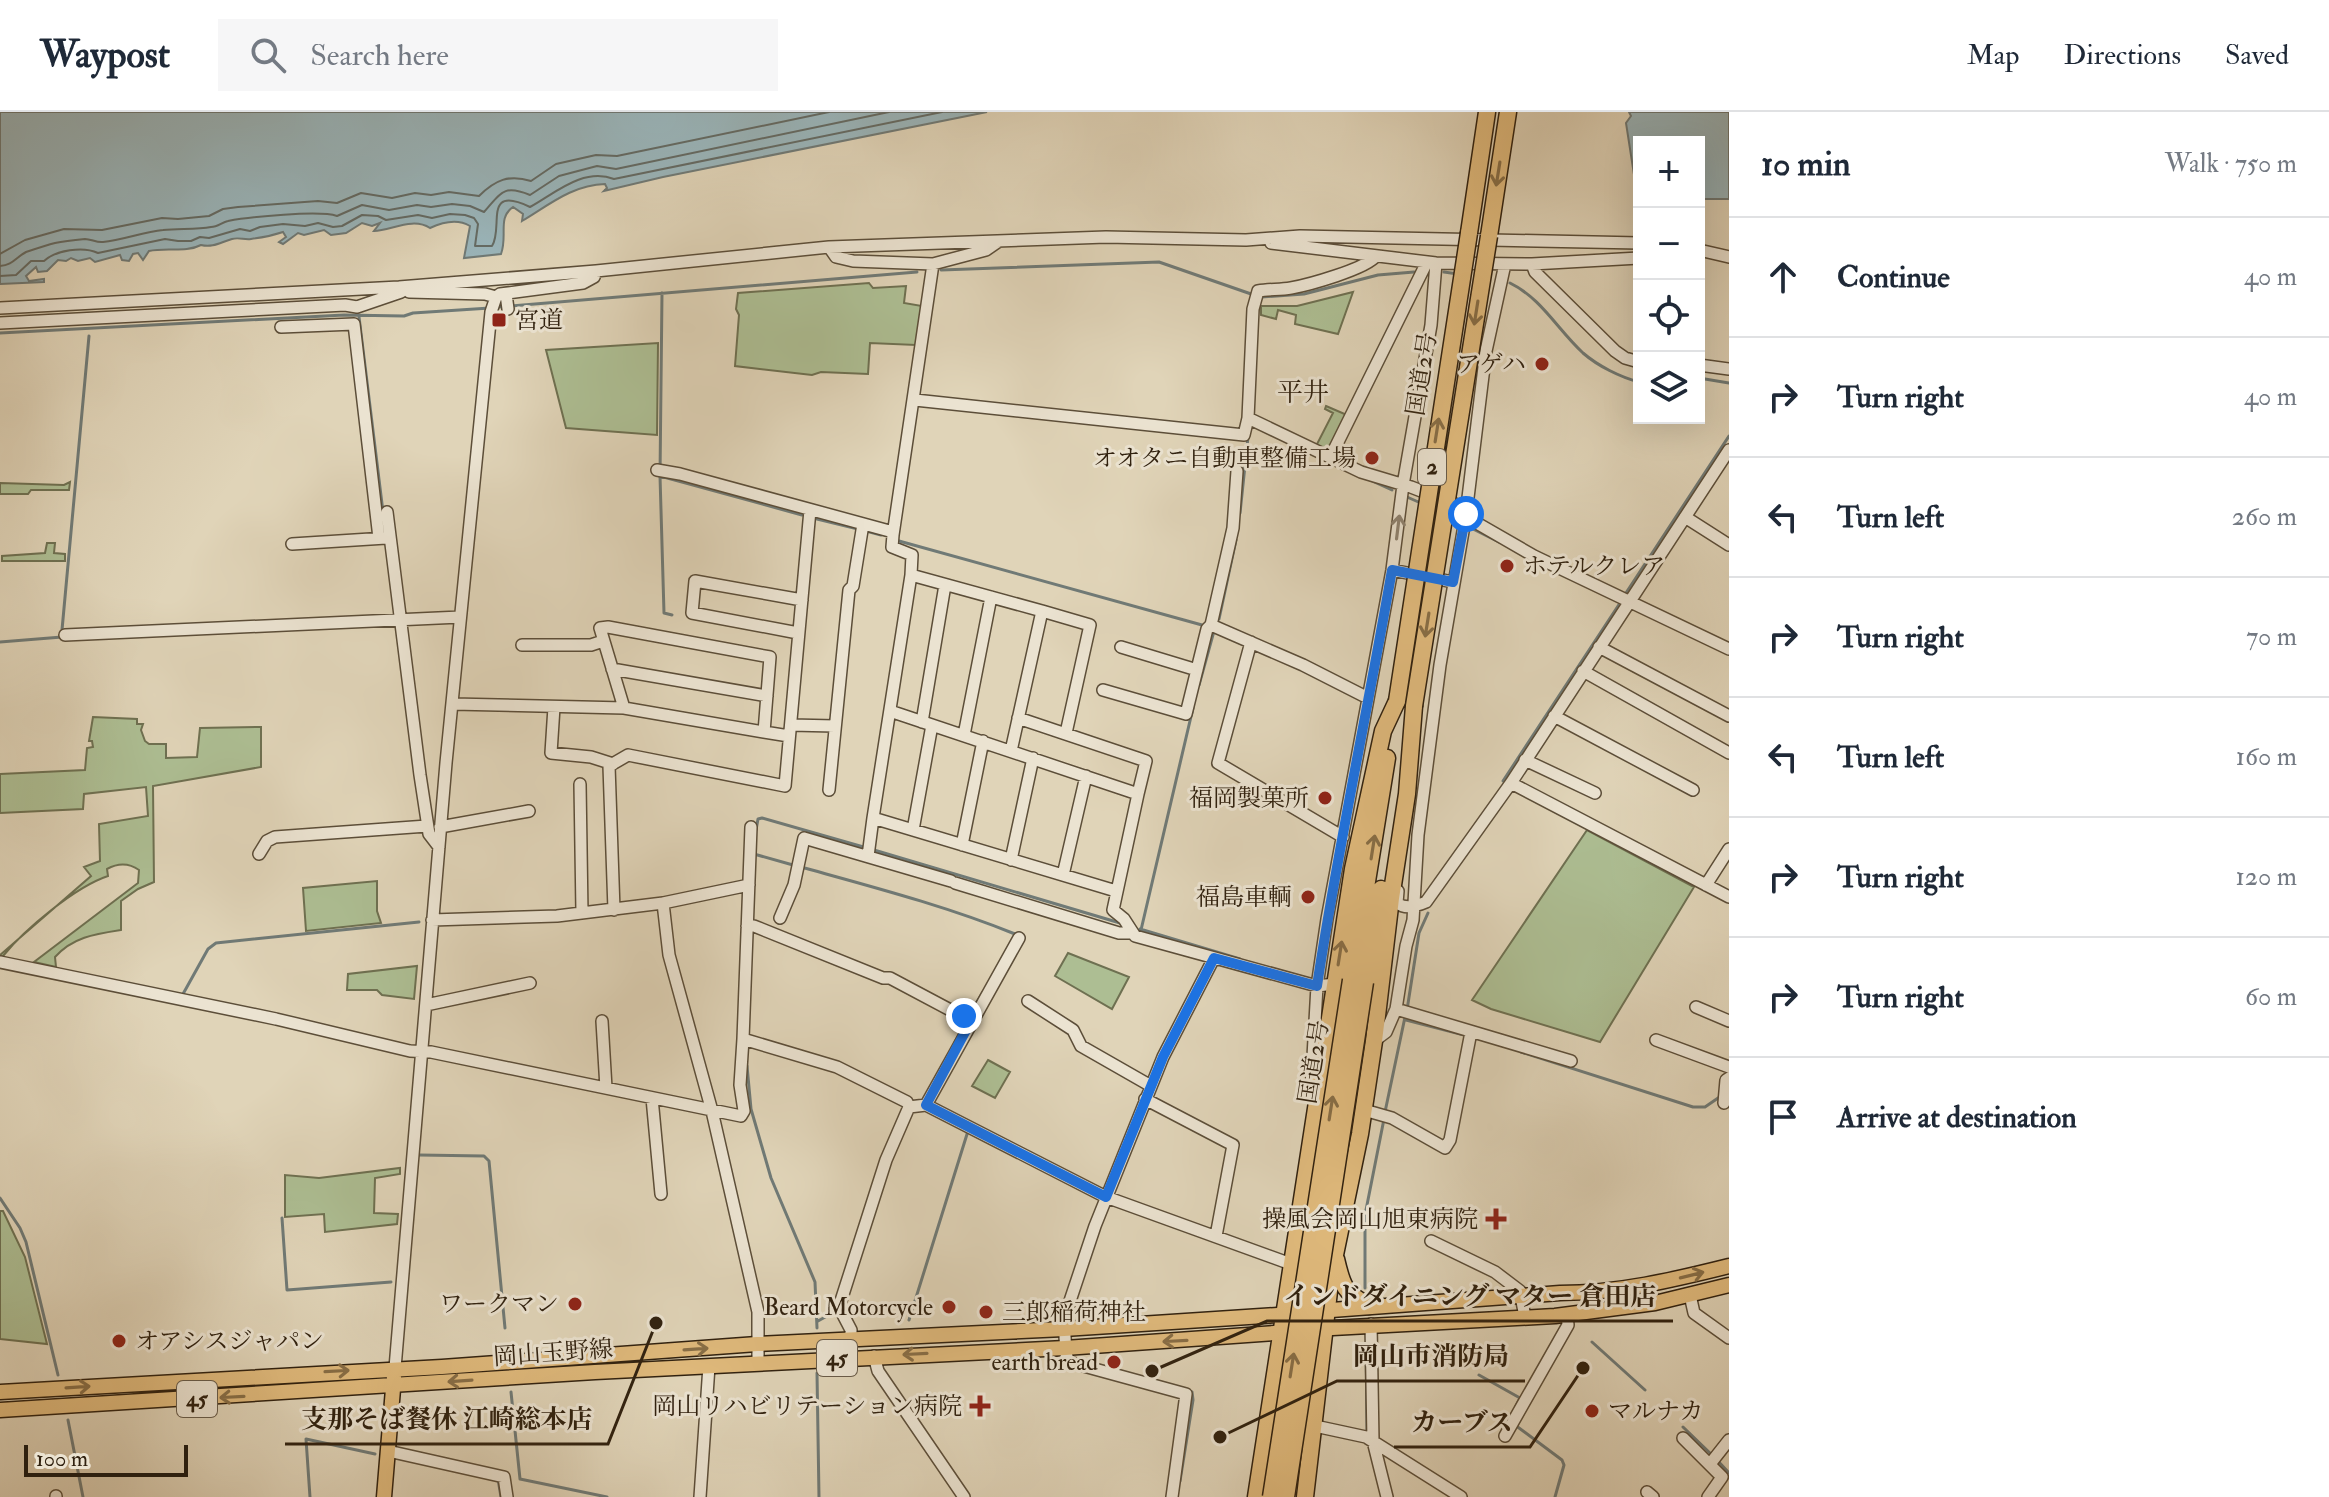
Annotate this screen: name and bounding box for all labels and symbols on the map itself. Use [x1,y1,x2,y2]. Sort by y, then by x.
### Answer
one-way arrow [1490,161,1505,186]
one-way arrow [1468,299,1483,325]
place label: 宮道 [515,305,563,336]
marker: 宮道 [490,311,508,329]
street label: 国道2号 [1400,330,1444,418]
place label: アゲハ [1456,349,1526,380]
marker: アゲハ [1533,355,1551,373]
district label: 平井 [1277,377,1329,409]
one-way arrow [1430,418,1445,443]
place label: オオタニ自動車整備工場 [1093,443,1356,474]
marker: オオタニ自動車整備工場 [1363,449,1381,467]
road number: 2 [1418,449,1446,485]
route start [1448,496,1484,532]
one-way arrow [1390,514,1405,541]
place label: ホテルクレア [1523,551,1665,582]
marker: ホテルクレア [1498,557,1516,575]
one-way arrow [1419,611,1434,637]
place label: 福岡製菓所 [1189,783,1309,814]
marker: 福岡製菓所 [1316,789,1334,807]
one-way arrow [1366,835,1381,861]
place label: 福島車輌 [1196,882,1292,913]
marker: 福島車輌 [1299,888,1317,906]
one-way arrow [1333,941,1348,966]
route end [946,998,982,1034]
street label: 国道2号 [1292,1018,1336,1106]
one-way arrow [1324,1095,1339,1121]
place label: 操風会岡山旭東病院 [1262,1204,1478,1235]
marker: 操風会岡山旭東病院 [1485,1208,1507,1230]
one-way arrow [1679,1267,1705,1282]
callout: インドダイニング マター 倉田店 [1267,1271,1673,1321]
text: インドダイニング マター 倉田店 [1284,1281,1656,1313]
place label: ワークマン [439,1289,559,1320]
place label: Beard Motorcycle [763,1292,933,1323]
marker: ワークマン [566,1295,584,1313]
place label: 三郎稲荷神社 [1002,1297,1146,1328]
marker: Beard Motorcycle [940,1298,958,1316]
marker: 三郎稲荷神社 [977,1303,995,1321]
place label: オアシスジャパン [135,1326,324,1357]
callout: 岡山市消防局 [1337,1331,1525,1381]
marker: オアシスジャパン [110,1332,128,1350]
street label: 岡山玉野線 [492,1333,614,1373]
one-way arrow [1162,1334,1189,1349]
road number: 45 [817,1340,857,1376]
one-way arrow [682,1341,709,1356]
text: 岡山市消防局 [1353,1341,1509,1373]
one-way arrow [902,1347,929,1362]
place label: earth bread [991,1347,1098,1378]
one-way arrow [1285,1352,1300,1378]
marker: earth bread [1105,1353,1123,1371]
one-way arrow [323,1363,350,1378]
one-way arrow [447,1374,474,1389]
one-way arrow [64,1379,91,1394]
road number: 45 [177,1381,217,1417]
one-way arrow [219,1389,246,1404]
place label: 岡山リハビリテーション病院 [652,1391,962,1422]
callout: 支那そば餐休 江崎総本店 [285,1394,608,1444]
marker: 岡山リハビリテーション病院 [969,1395,991,1417]
place label: マルナカ [1608,1396,1704,1427]
callout: カーブス [1394,1397,1530,1447]
marker: マルナカ [1583,1402,1601,1420]
text: 支那そば餐休 江崎総本店 [301,1404,593,1436]
text: カーブス [1411,1407,1513,1439]
scale bar [24,1441,188,1477]

